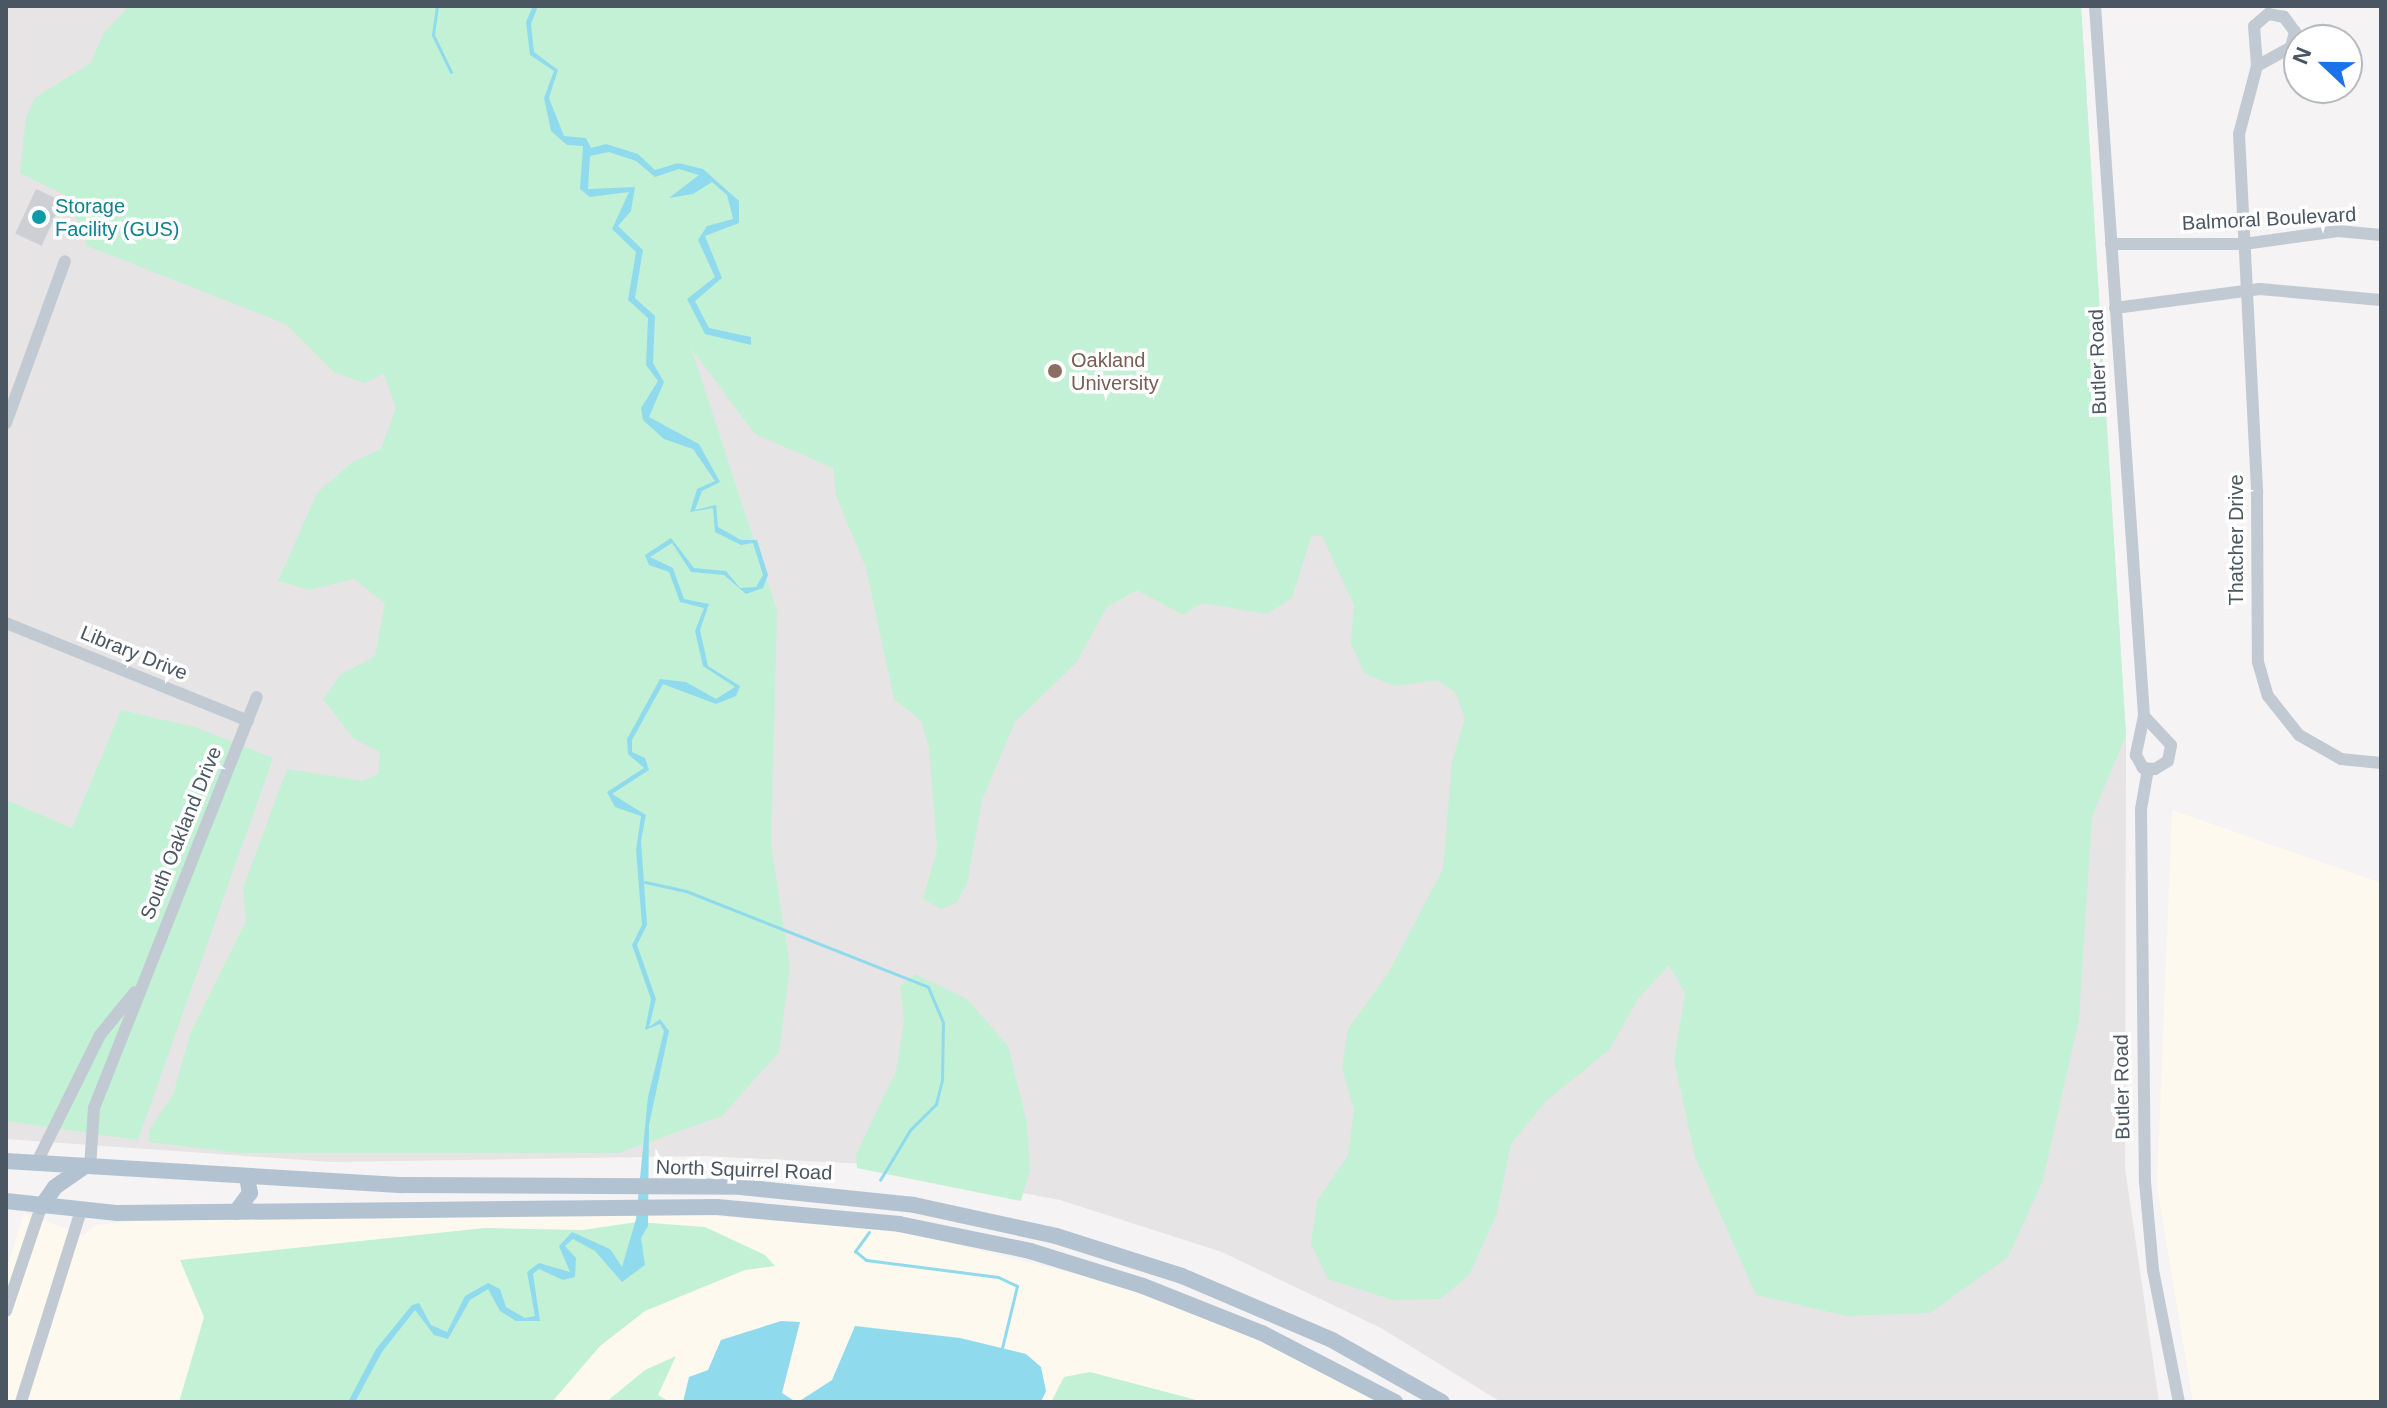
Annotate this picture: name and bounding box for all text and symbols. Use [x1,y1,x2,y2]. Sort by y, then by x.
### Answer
north arrow [2283,24,2363,104]
text: N [2288,44,2317,68]
place label: Storage Facility (GUS) [55,194,179,241]
street label: Balmoral Boulevard [2181,202,2357,236]
marker: Storage Facility (GUS) [30,208,48,226]
street label: Butler Road [2084,309,2112,415]
place label: Oakland University [1071,348,1159,395]
marker: Oakland University [1046,362,1064,380]
street label: Thatcher Drive [2224,474,2248,606]
street label: Library Drive [77,621,191,685]
street label: South Oakland Drive [135,743,227,923]
street label: Butler Road [2109,1034,2135,1140]
street label: North Squirrel Road [655,1155,833,1185]

